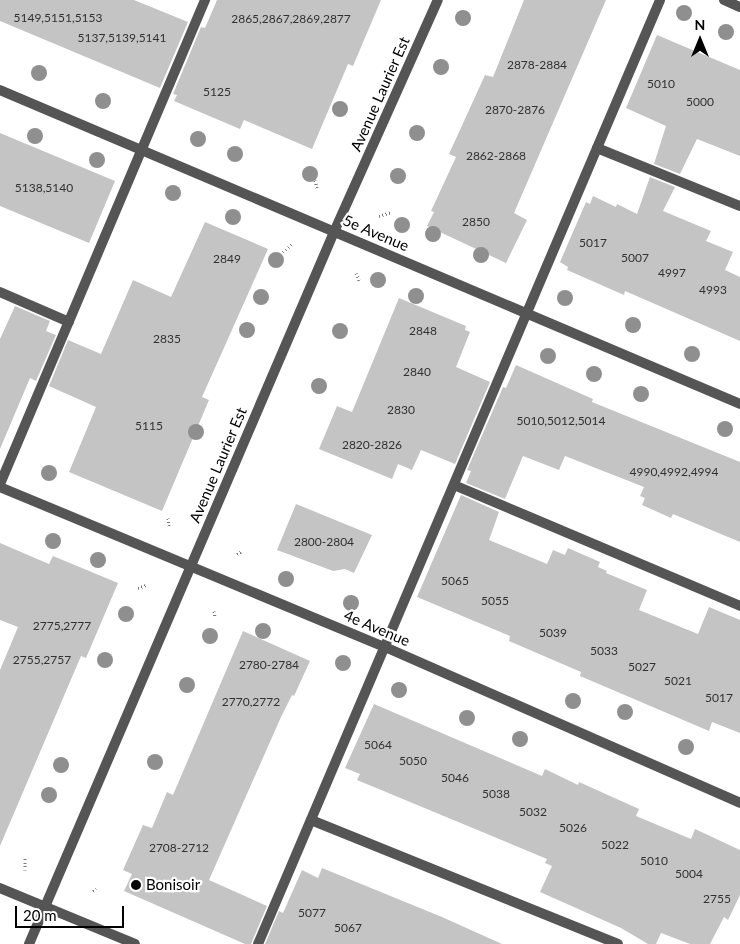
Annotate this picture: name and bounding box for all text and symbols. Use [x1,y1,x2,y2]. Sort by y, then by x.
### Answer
house number: 5149,5151,5153 [14,11,102,25]
house number: 2865,2867,2869,2877 [231,12,351,26]
north arrow [675,15,725,65]
text: N [695,16,705,33]
house number: 5137,5139,5141 [78,31,166,45]
street label: Avenue Laurier Est [347,34,413,154]
house number: 2878-2884 [507,58,567,72]
house number: 5010 [647,77,675,91]
house number: 5125 [203,85,231,99]
house number: 5000 [686,95,714,109]
house number: 2870-2876 [485,103,545,117]
house number: 2862-2868 [466,149,526,163]
house number: 5138,5140 [15,181,73,195]
street label: 5e Avenue [340,211,412,255]
house number: 2850 [462,215,490,229]
house number: 5017 [579,236,607,250]
house number: 5007 [621,251,649,265]
house number: 2849 [213,252,241,266]
house number: 4997 [658,266,686,280]
house number: 4993 [699,283,727,297]
house number: 2848 [409,324,437,338]
house number: 2835 [153,332,181,346]
house number: 2840 [403,365,431,379]
house number: 2830 [387,403,415,417]
street label: Avenue Laurier Est [186,405,250,525]
house number: 5010,5012,5014 [517,414,605,428]
house number: 5115 [135,419,163,433]
house number: 2820-2826 [342,438,402,452]
house number: 4990,4992,4994 [630,465,718,479]
house number: 2800-2804 [294,535,354,549]
house number: 5065 [441,574,469,588]
house number: 5055 [481,594,509,608]
street label: 4e Avenue [341,606,413,650]
house number: 2775,2777 [33,619,91,633]
house number: 5039 [539,626,567,640]
house number: 5033 [590,644,618,658]
house number: 2755,2757 [13,653,71,667]
house number: 2780-2784 [239,658,299,672]
house number: 5027 [628,660,656,674]
house number: 5021 [664,674,692,688]
house number: 5017 [705,691,733,705]
house number: 2770,2772 [222,695,280,709]
house number: 5064 [364,738,392,752]
house number: 5050 [399,754,427,768]
house number: 5046 [441,771,469,785]
house number: 5038 [482,787,510,801]
house number: 5032 [519,805,547,819]
house number: 5026 [559,821,587,835]
house number: 5022 [601,838,629,852]
house number: 2708-2712 [149,841,209,855]
house number: 5010 [640,854,668,868]
house number: 5004 [675,867,703,881]
place label: Bonisoir [146,876,200,894]
marker: Bonisoir [130,879,142,891]
house number: 2755 [703,892,731,906]
scale bar [18,896,126,928]
text: 20 m [23,906,57,924]
house number: 5077 [298,906,326,920]
house number: 5067 [334,921,362,935]

